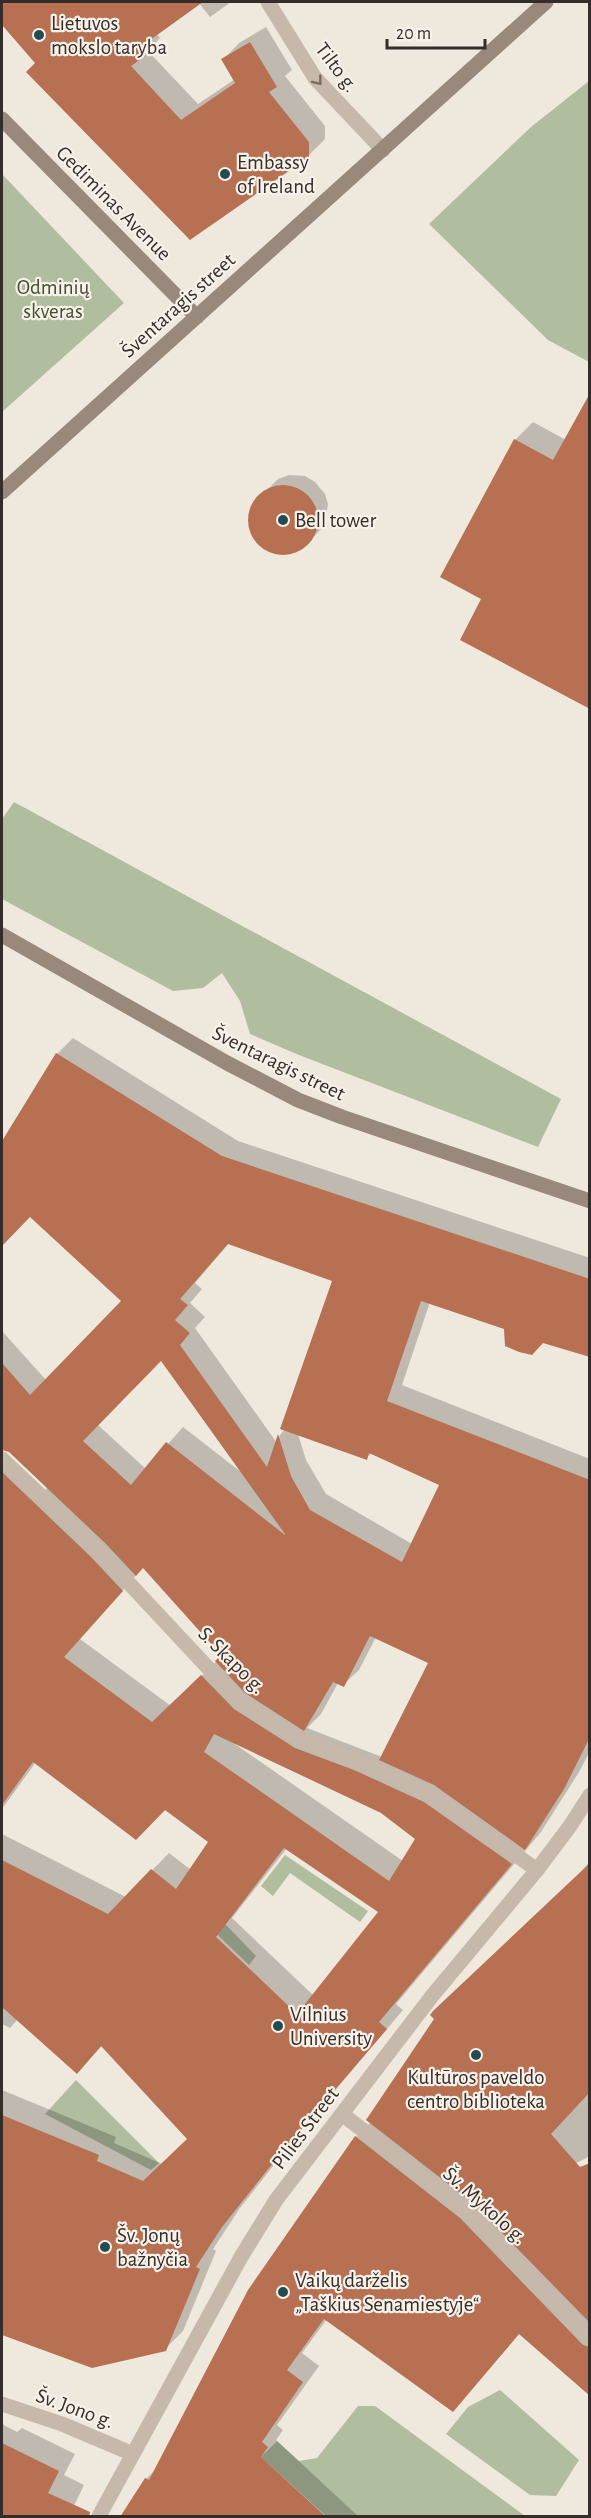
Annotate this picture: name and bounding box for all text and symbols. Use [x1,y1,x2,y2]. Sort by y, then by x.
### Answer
scale bar [387,12,484,50]
place label: Lietuvos mokslo taryba [51,13,167,58]
text: 20 m [396,25,431,43]
marker: Lietuvos mokslo taryba [32,28,46,42]
street label: Tilto g. [311,39,362,96]
one-way arrow [311,74,322,85]
street label: Gediminas Avenue [52,142,175,265]
place label: Embassy of Ireland [237,152,315,197]
marker: Embassy of Ireland [218,167,232,181]
street label: Šventaragis street [116,247,239,362]
park label: Odminių skveras [17,277,90,322]
place label: Bell tower [295,510,377,531]
marker: Bell tower [276,513,290,527]
street label: Šventaragis street [209,1020,350,1105]
street label: S. Skapo g. [194,1623,269,1698]
place label: Vilnius University [290,2004,372,2049]
marker: Vilnius University [271,2019,285,2033]
marker: Kultūros paveldo centro biblioteka [469,2048,483,2062]
place label: Kultūros paveldo centro biblioteka [407,2067,545,2112]
street label: Pilies Street [268,2083,343,2173]
street label: Šv. Mykolo g. [439,2161,532,2248]
place label: Šv. Jonų bažnyčia [117,2223,188,2270]
marker: Šv. Jonų bažnyčia [98,2240,112,2254]
place label: Vaikų darželis „Taškius Senamiestyje“ [295,2270,479,2315]
marker: Vaikų darželis „Taškius Senamiestyje“ [276,2285,290,2299]
street label: Šv. Jono g. [33,2383,117,2432]

